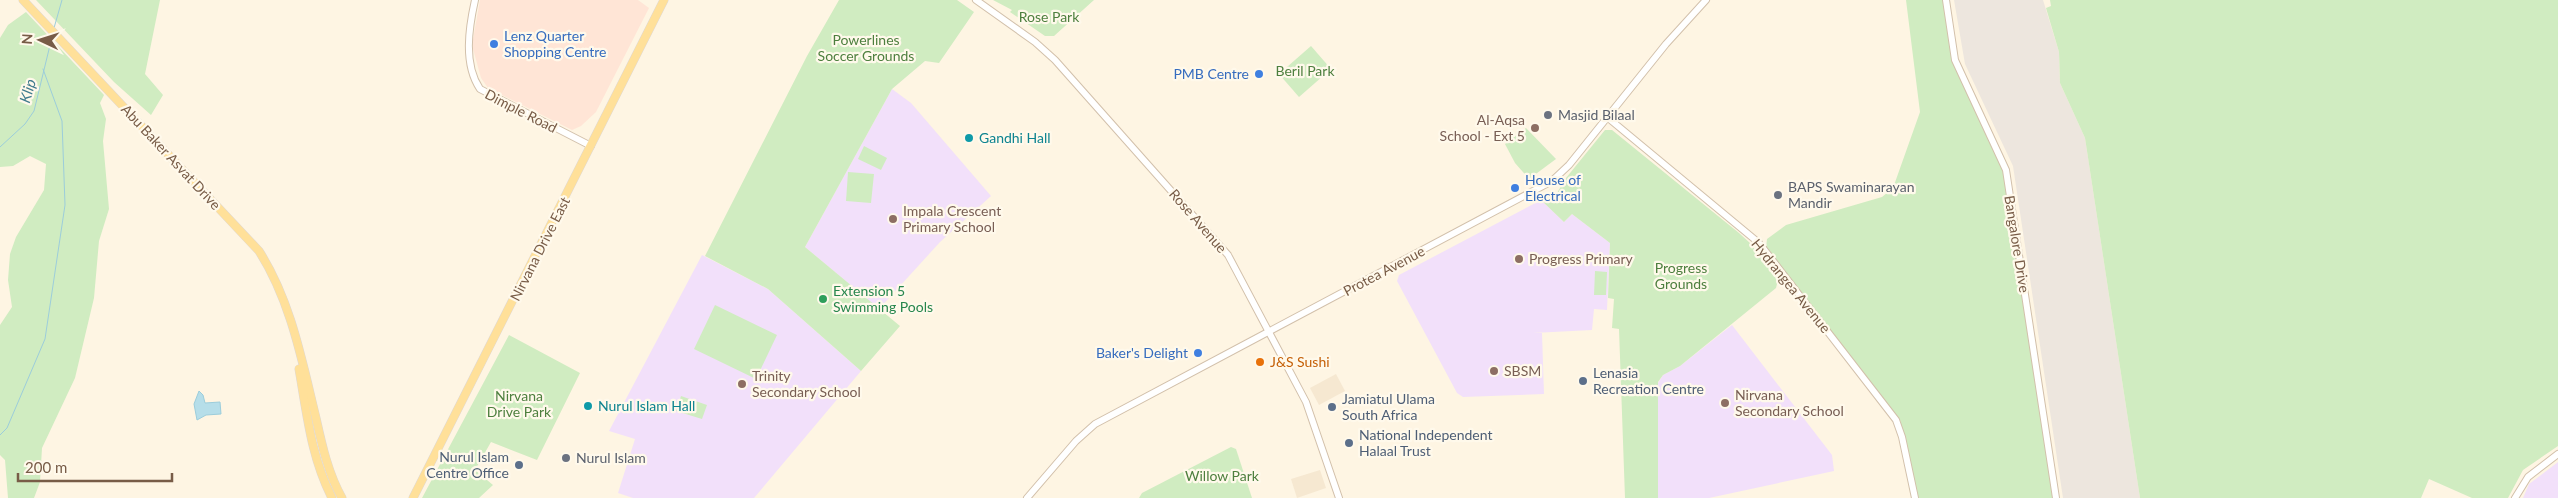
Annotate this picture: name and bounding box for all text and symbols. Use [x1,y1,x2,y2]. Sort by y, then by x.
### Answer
park label: Rose Park [1019,8,1080,25]
north arrow [15,15,65,65]
place label: Lenz Quarter Shopping Centre [504,27,607,60]
park label: Powerlines Soccer Grounds [818,31,914,64]
text: N [18,33,35,45]
marker: Lenz Quarter Shopping Centre [488,38,500,50]
park label: Beril Park [1275,62,1335,79]
place label: PMB Centre [1173,65,1249,82]
marker: PMB Centre [1253,68,1265,80]
water label: Klip [15,77,39,105]
street label: Dimple Road [482,85,560,136]
street label: Abu Baker Asvat Drive [118,100,225,213]
place label: Masjid Bilaal [1558,106,1635,123]
marker: Masjid Bilaal [1542,109,1554,121]
place label: Al-Aqsa School - Ext 5 [1440,111,1525,144]
marker: Al-Aqsa School - Ext 5 [1529,122,1541,134]
place label: Gandhi Hall [979,129,1051,146]
marker: Gandhi Hall [963,132,975,144]
place label: House of Electrical [1525,171,1581,204]
place label: BAPS Swaminarayan Mandir [1788,178,1914,211]
marker: House of Electrical [1509,182,1521,194]
street label: Rose Avenue [1166,185,1231,256]
marker: BAPS Swaminarayan Mandir [1772,189,1784,201]
street label: Nirvana Drive East [506,194,573,304]
street label: Bangalore Drive [2001,194,2034,294]
place label: Impala Crescent Primary School [903,202,1001,235]
marker: Impala Crescent Primary School [887,213,899,225]
street label: Hydrangea Avenue [1748,235,1835,336]
street label: Protea Avenue [1340,242,1427,299]
place label: Progress Primary [1529,250,1633,267]
marker: Progress Primary [1513,253,1525,265]
park label: Progress Grounds [1655,259,1707,292]
place label: Extension 5 Swimming Pools [833,282,933,315]
marker: Extension 5 Swimming Pools [817,293,829,305]
place label: Baker's Delight [1096,344,1188,361]
marker: Baker's Delight [1192,347,1204,359]
place label: J&S Sushi [1270,353,1330,370]
marker: J&S Sushi [1254,356,1266,368]
place label: SBSM [1504,362,1541,379]
place label: Lenasia Recreation Centre [1593,364,1704,397]
marker: SBSM [1488,365,1500,377]
place label: Trinity Secondary School [752,367,861,400]
marker: Lenasia Recreation Centre [1577,375,1589,387]
marker: Trinity Secondary School [736,378,748,390]
place label: Nirvana Secondary School [1735,386,1844,419]
park label: Nirvana Drive Park [487,387,552,420]
place label: Jamiatul Ulama South Africa [1342,390,1435,423]
place label: Nurul Islam Hall [598,397,695,414]
marker: Nirvana Secondary School [1719,397,1731,409]
marker: Nurul Islam Hall [582,400,594,412]
marker: Jamiatul Ulama South Africa [1326,401,1338,413]
place label: National Independent Halaal Trust [1359,426,1492,459]
marker: National Independent Halaal Trust [1343,437,1355,449]
place label: Nurul Islam Centre Office [426,448,509,481]
place label: Nurul Islam [576,449,646,466]
scale bar [18,450,171,482]
marker: Nurul Islam [560,452,572,464]
text: 200 m [25,458,67,476]
marker: Nurul Islam Centre Office [513,459,525,471]
park label: Willow Park [1185,467,1260,484]

